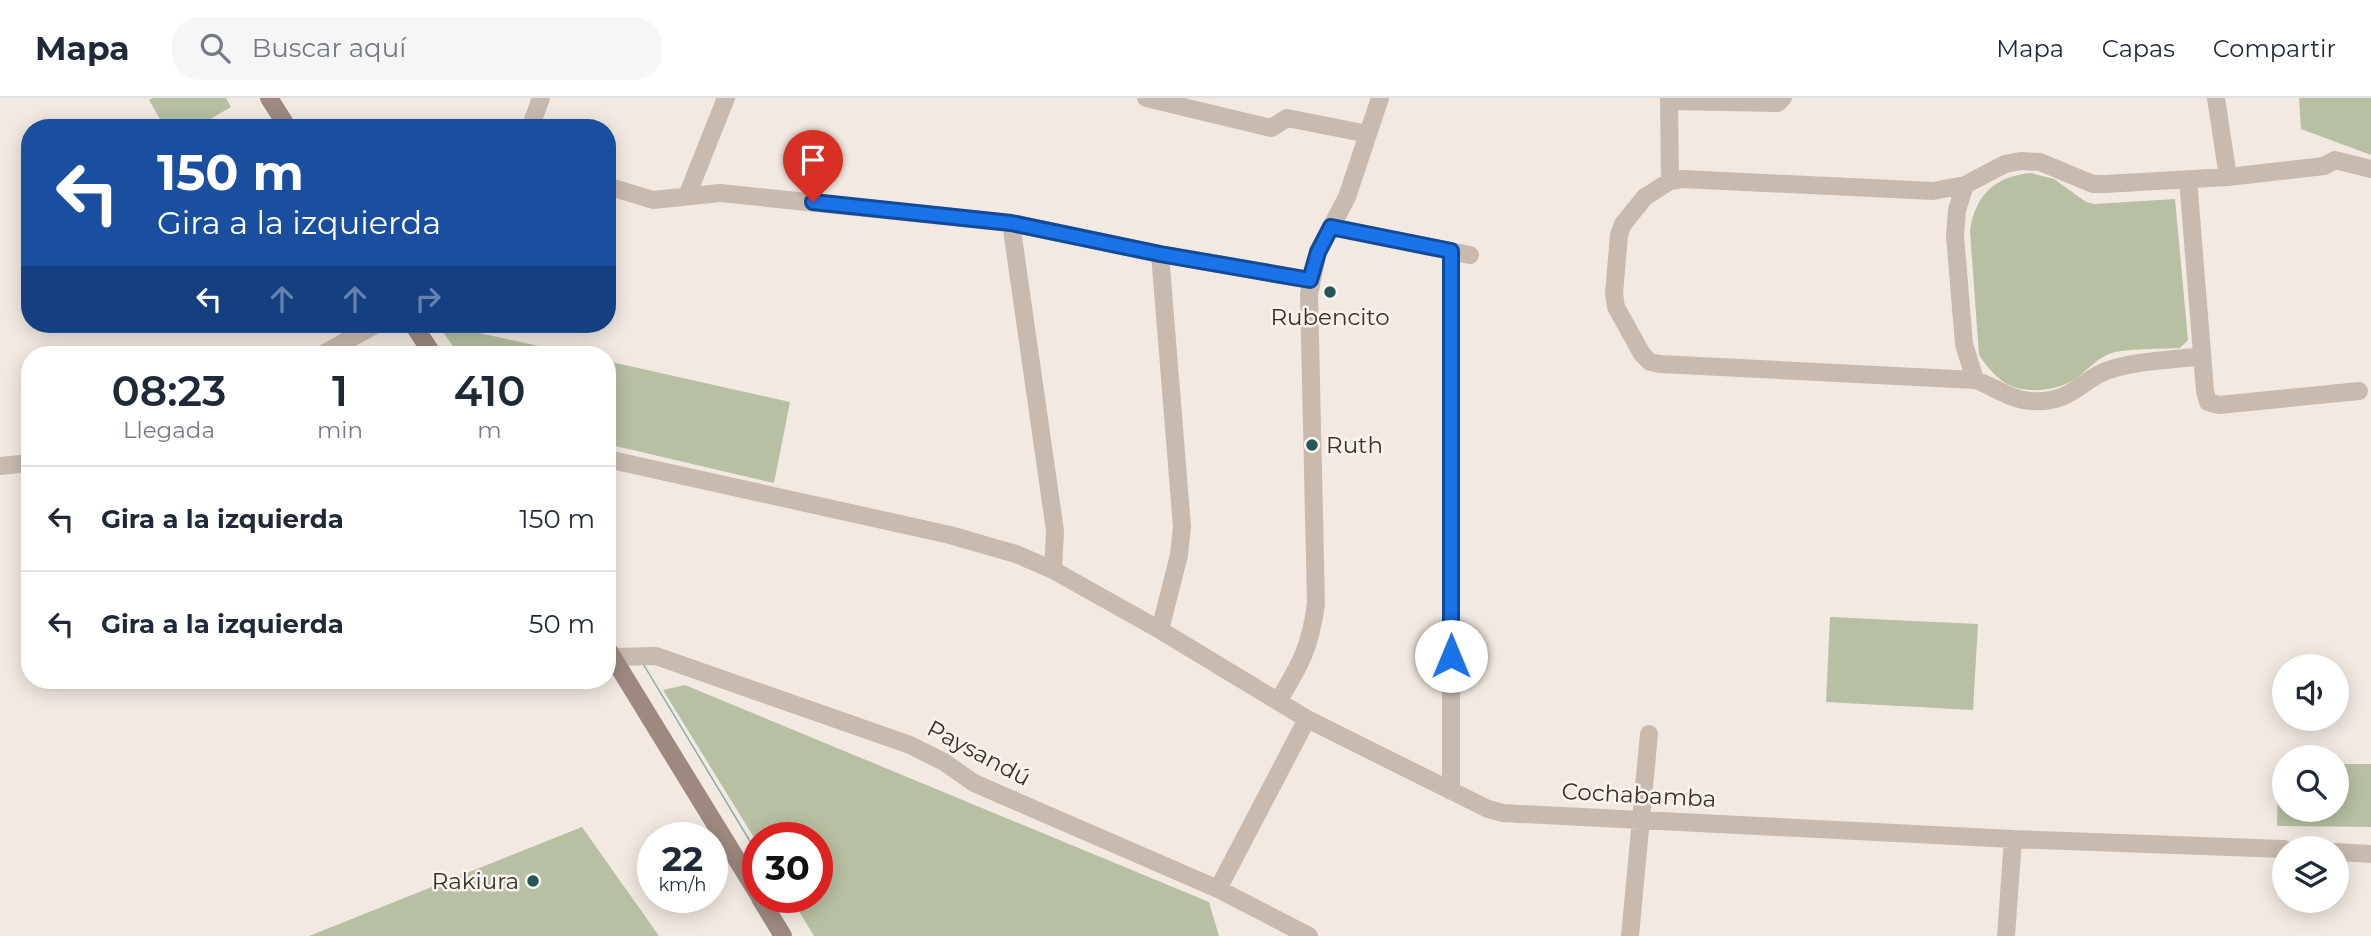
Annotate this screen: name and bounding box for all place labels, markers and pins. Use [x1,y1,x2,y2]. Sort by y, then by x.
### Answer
pin [783,130,843,202]
marker: Rubencito [1322,284,1338,300]
place label: Rubencito [1270,303,1390,331]
place label: Ruth [1326,431,1383,459]
marker: Ruth [1304,437,1320,453]
place label: Rakiura [432,867,519,895]
marker: Rakiura [525,873,541,889]

